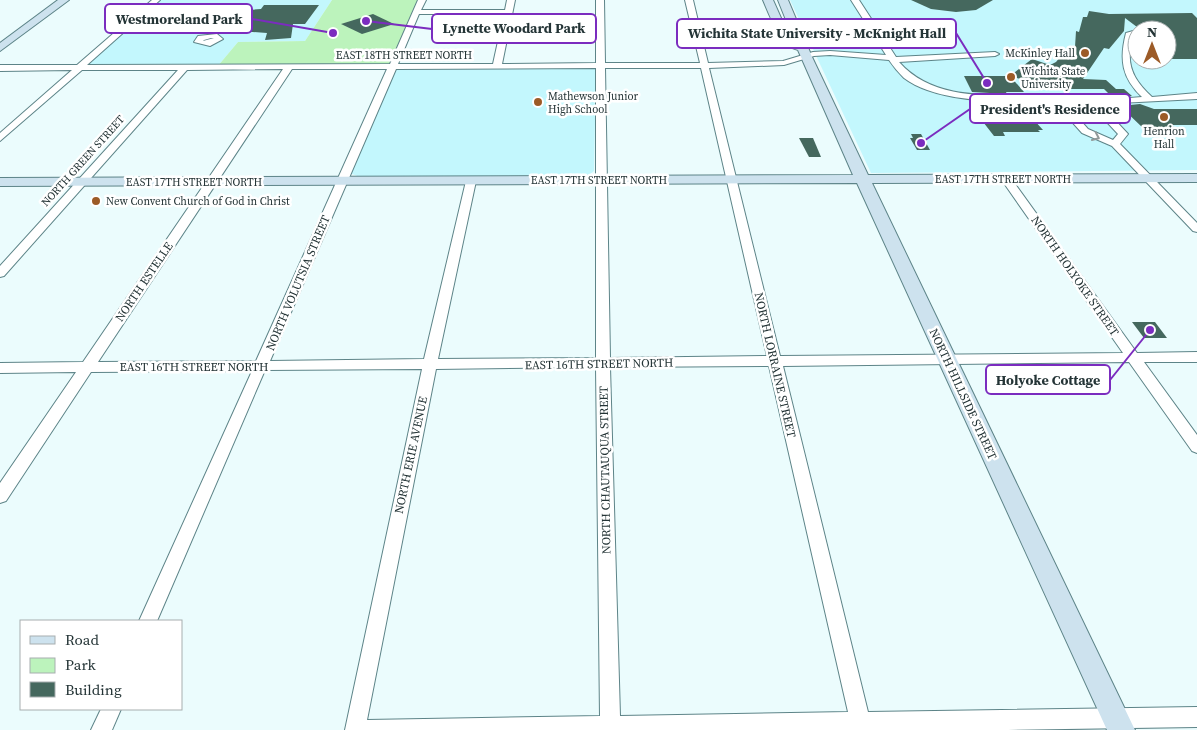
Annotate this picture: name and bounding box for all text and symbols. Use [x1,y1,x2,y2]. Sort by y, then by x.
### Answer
callout: Westmoreland Park [105,4,252,33]
text: Westmoreland Park [115,9,243,29]
callout: Lynette Woodard Park [432,14,596,43]
text: Lynette Woodard Park [443,18,586,38]
callout: Wichita State University - McKnight Hall [677,19,956,48]
north arrow [1127,20,1177,70]
text: N [1147,22,1157,42]
text: Wichita State University - McKnight Hall [688,23,947,43]
place label: McKinley Hall [1005,46,1075,61]
marker: McKinley Hall [1079,47,1091,59]
street label: EAST 18TH STREET NORTH [336,48,473,63]
place label: Wichita State University [1021,64,1086,92]
marker: Wichita State University [1005,71,1017,83]
place label: Mathewson Junior High School [548,89,639,117]
callout: President's Residence [970,94,1130,123]
marker: Mathewson Junior High School [532,96,544,108]
text: President's Residence [980,99,1120,119]
marker: Henrion Hall [1158,111,1170,123]
street label: NORTH GREEN STREET [38,112,128,210]
place label: Henrion Hall [1143,124,1185,152]
one-way arrow [1091,131,1100,141]
street label: EAST 17TH STREET NORTH [935,172,1072,187]
street label: EAST 17TH STREET NORTH [531,173,668,188]
street label: EAST 17TH STREET NORTH [126,175,263,190]
place label: New Convent Church of God in Christ [106,194,290,209]
marker: New Convent Church of God in Christ [90,195,102,207]
street label: NORTH VOLUTSIA STREET [262,212,334,353]
street label: NORTH HOLYOKE STREET [1027,213,1123,340]
street label: NORTH ESTELLE [111,239,177,325]
street label: NORTH LORRAINE STREET [751,291,800,440]
street label: NORTH HILLSIDE STREET [926,326,1001,463]
street label: EAST 16TH STREET NORTH [524,355,674,373]
street label: EAST 16TH STREET NORTH [120,359,268,375]
callout: Holyoke Cottage [986,365,1110,394]
text: Holyoke Cottage [996,370,1100,390]
street label: NORTH CHAUTAUQUA STREET [596,385,614,554]
street label: NORTH ERIE AVENUE [391,395,431,515]
legend [20,620,182,710]
text: Road [65,629,99,650]
text: Park [65,654,97,675]
text: Building [65,679,122,700]

